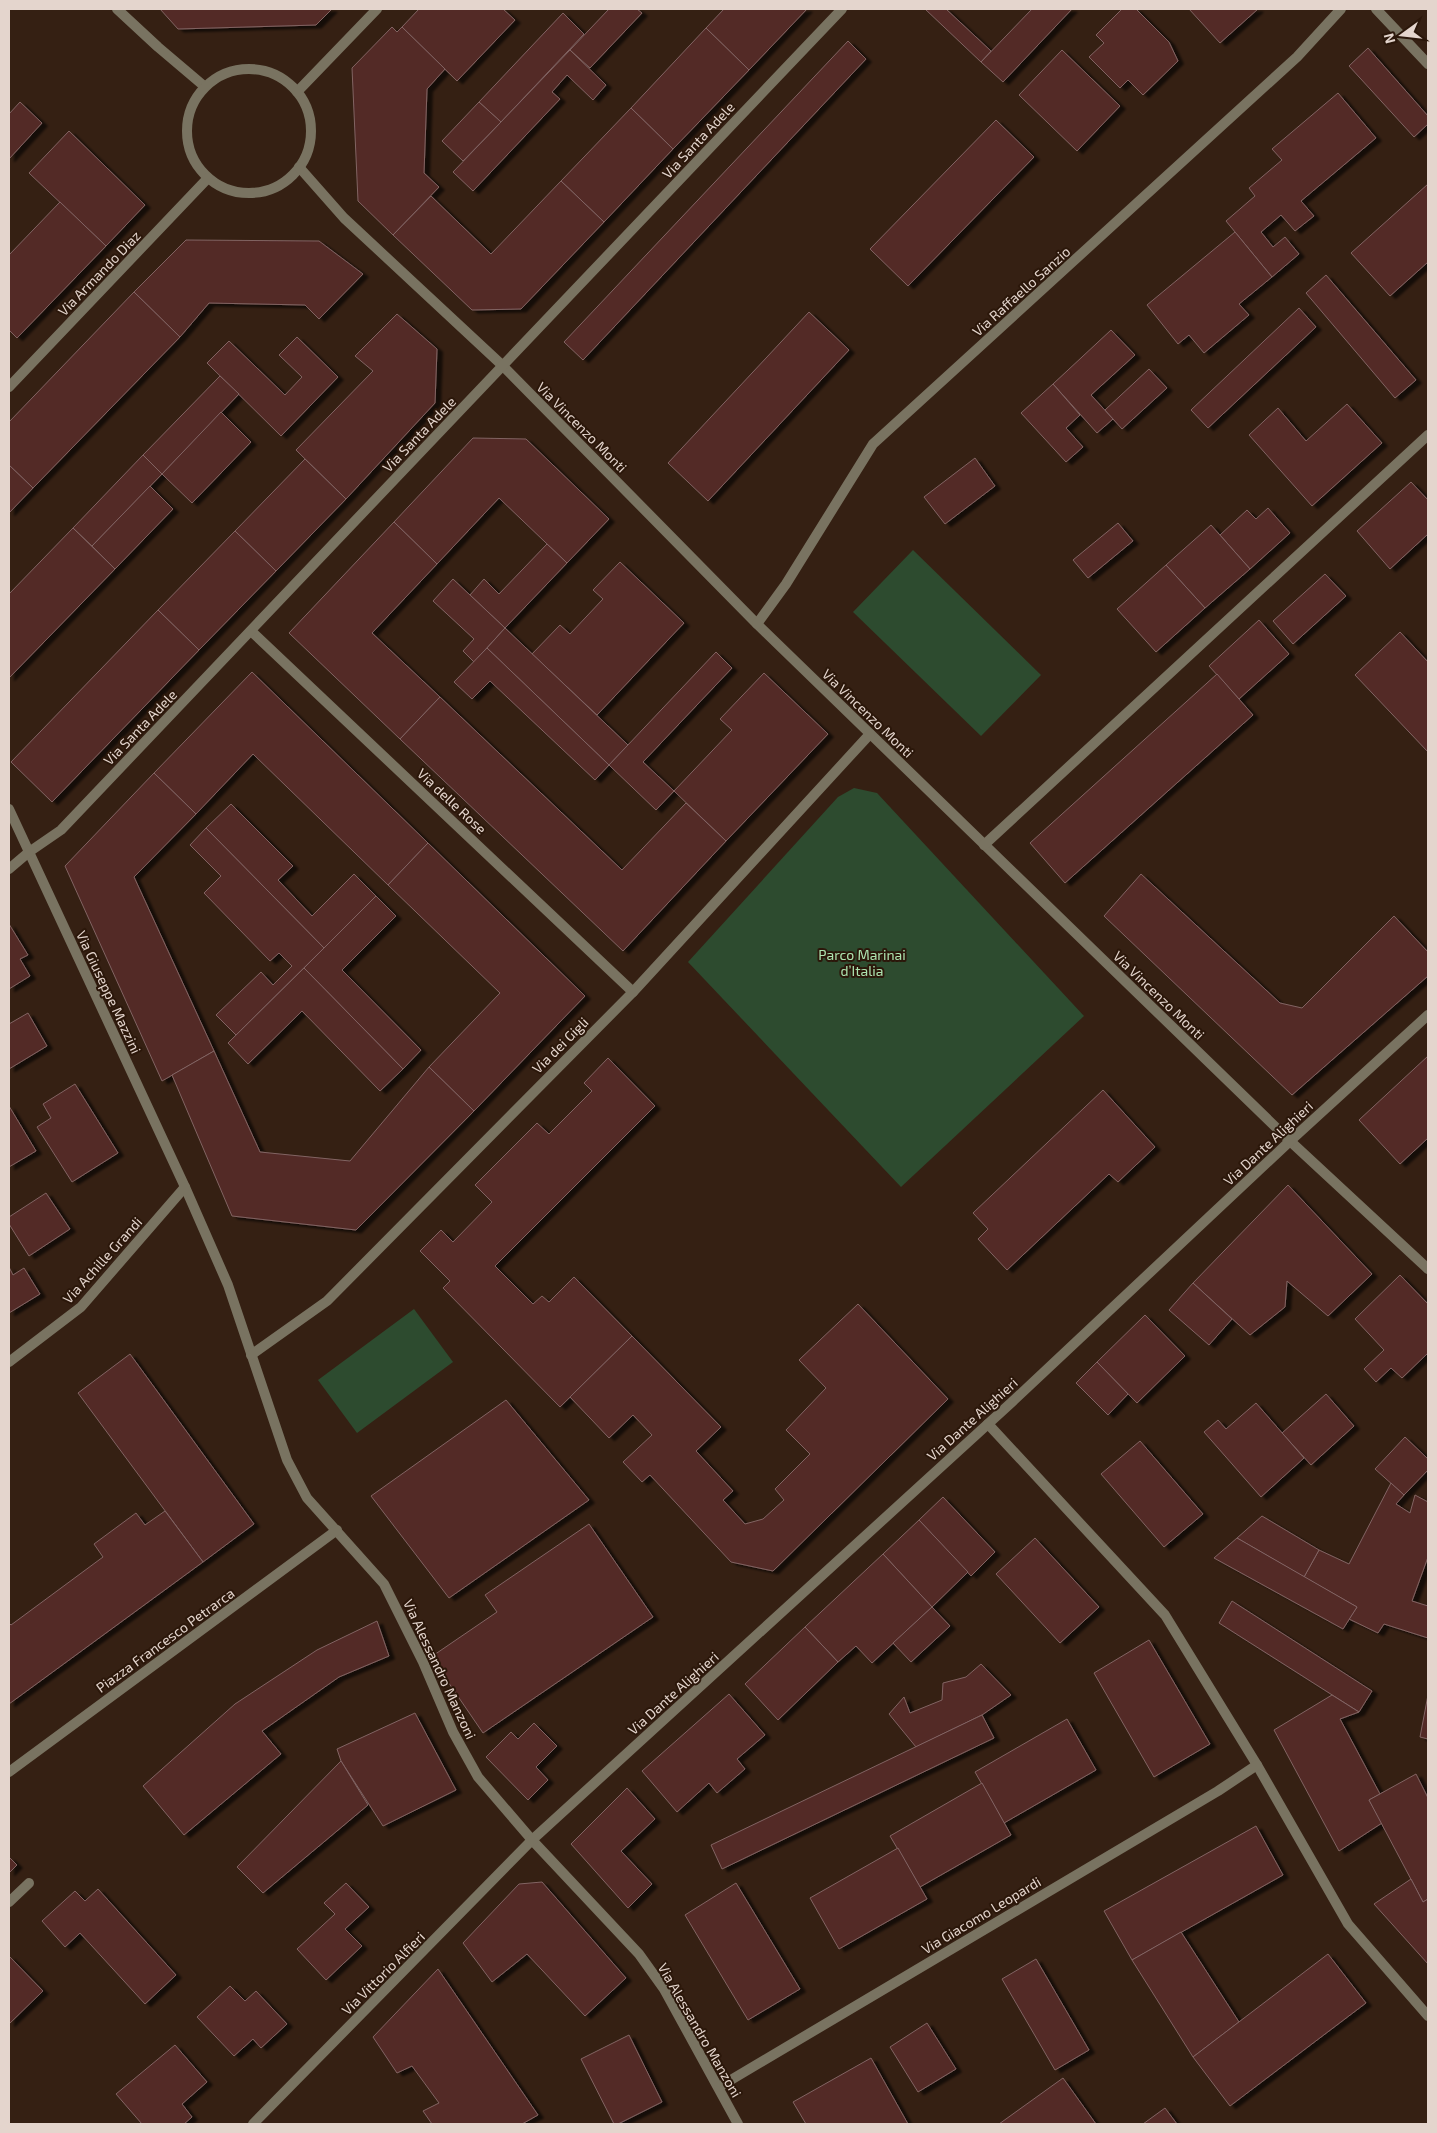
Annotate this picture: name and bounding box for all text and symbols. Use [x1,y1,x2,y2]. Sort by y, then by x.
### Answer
north arrow [1377,10,1427,60]
text: N [1379,31,1398,46]
street label: Via Santa Adele [658,98,738,182]
street label: Via Armando Diaz [54,227,144,319]
street label: Via Raffaello Sanzio [969,243,1074,339]
street label: Via Vincenzo Monti [533,378,631,476]
street label: Via Santa Adele [379,393,459,475]
street label: Via Vincenzo Monti [819,665,917,761]
street label: Via Santa Adele [100,686,180,768]
street label: Via delle Rose [414,765,490,837]
street label: Via Giuseppe Mazzini [73,928,145,1056]
park label: Parco Marinai d’Italia [818,946,906,979]
street label: Via Vincenzo Monti [1110,947,1208,1043]
street label: Via dei Gigli [528,1013,592,1077]
street label: Via Dante Alighieri [1220,1097,1316,1189]
street label: Via Achille Grandi [59,1213,145,1307]
street label: Via Dante Alighieri [923,1374,1021,1464]
street label: Piazza Francesco Petrarca [93,1584,237,1696]
street label: Via Alessandro Manzoni [400,1596,480,1742]
street label: Via Dante Alighieri [624,1648,722,1738]
street label: Via Giacomo Leopardi [918,1873,1044,1957]
street label: Via Vittorio Alfieri [338,1928,428,2018]
street label: Via Alessandro Manzoni [655,1960,745,2100]

